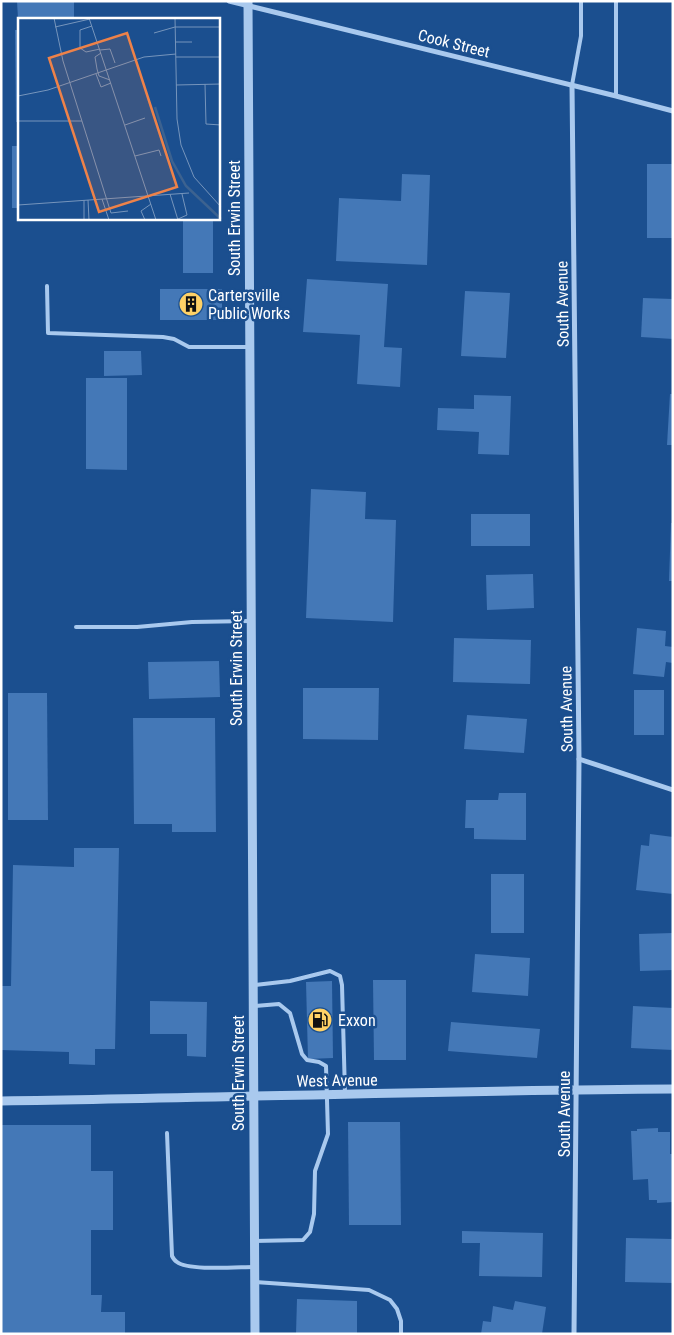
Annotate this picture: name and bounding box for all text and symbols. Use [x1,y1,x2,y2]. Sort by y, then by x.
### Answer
inset map [18,18,220,220]
street label: Cook Street [416,25,492,62]
street label: South Erwin Street [225,160,244,276]
street label: South Avenue [552,261,573,347]
place label: Cartersville Public Works [208,286,290,323]
building icon: Cartersville Public Works [178,291,204,317]
street label: South Erwin Street [227,610,246,726]
street label: South Avenue [556,666,577,752]
fuel station icon: Exxon [307,1007,333,1033]
place label: Exxon [338,1011,376,1030]
street label: South Erwin Street [229,1015,248,1131]
street label: West Avenue [296,1070,378,1091]
street label: South Avenue [555,1071,574,1157]

